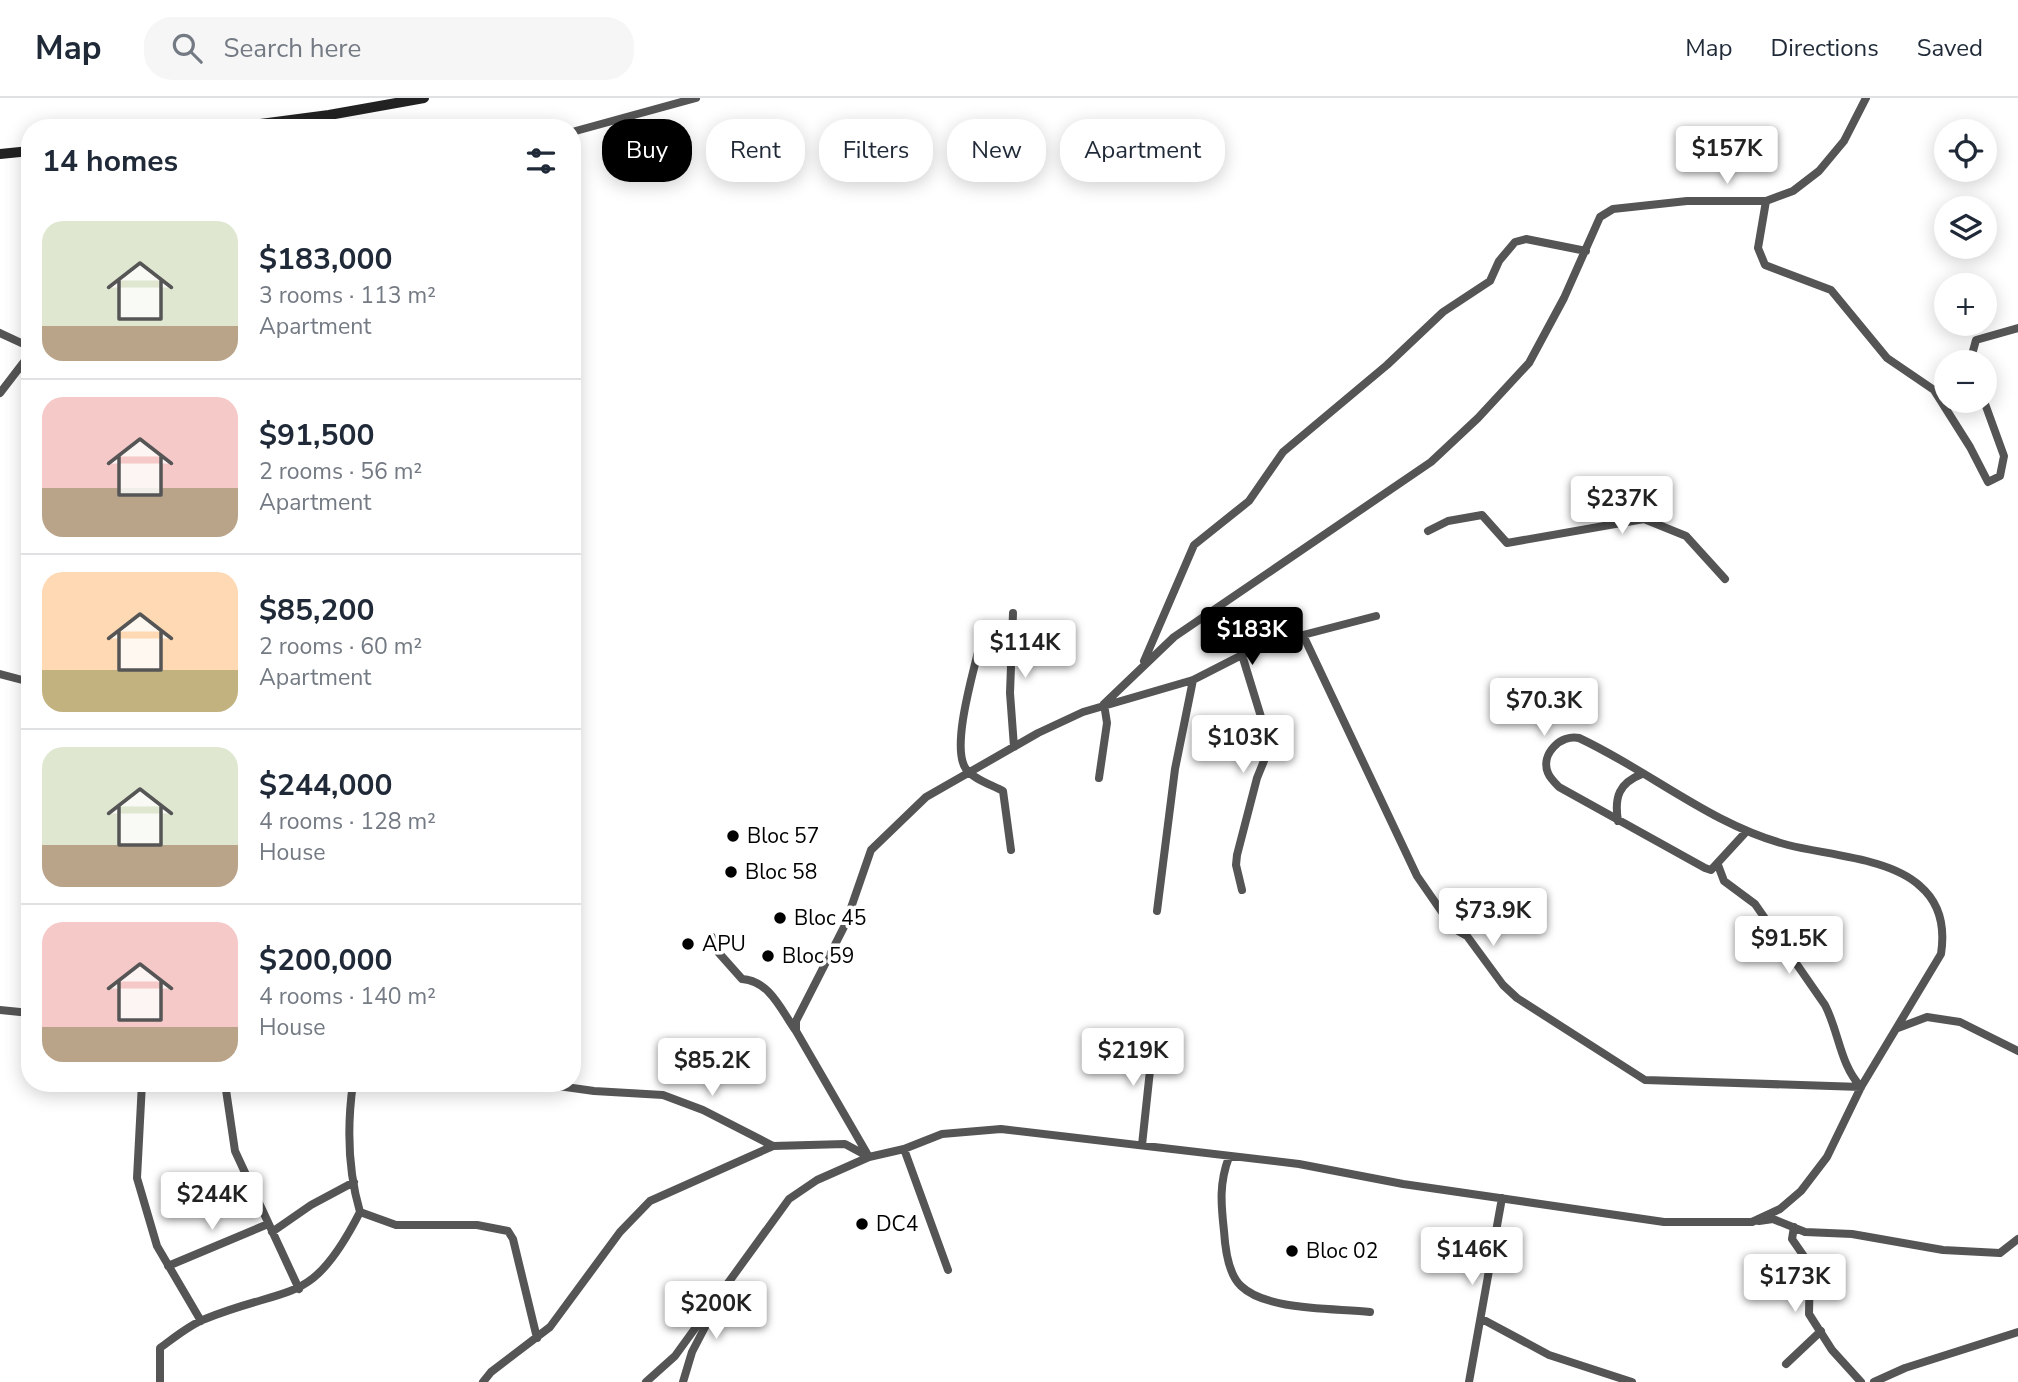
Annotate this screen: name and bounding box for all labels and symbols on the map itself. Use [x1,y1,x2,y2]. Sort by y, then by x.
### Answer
pin: $157K [1678,126,1776,186]
pin: $237K [1573,476,1671,536]
pin: $183K [1203,608,1301,667]
pin: $114K [976,620,1074,680]
pin: $70.3K [1487,678,1601,738]
pin: $103K [1194,716,1292,775]
place label: Bloc 57 [747,822,819,850]
marker: Bloc 57 [725,828,741,844]
place label: Bloc 58 [745,858,817,886]
marker: Bloc 58 [723,864,739,880]
pin: $73.9K [1436,888,1550,948]
place label: Bloc 45 [794,904,866,932]
marker: Bloc 45 [772,910,788,926]
pin: $91.5K [1732,916,1846,976]
place label: APU [702,930,746,958]
marker: APU [680,936,696,952]
place label: Bloc 59 [782,942,854,970]
marker: Bloc 59 [760,948,776,964]
pin: $219K [1084,1028,1182,1088]
pin: $85.2K [655,1038,769,1098]
pin: $244K [163,1172,261,1232]
place label: DC4 [876,1210,918,1238]
marker: DC4 [854,1216,870,1232]
pin: $146K [1423,1228,1521,1287]
place label: Bloc 02 [1306,1237,1378,1265]
marker: Bloc 02 [1284,1243,1300,1259]
pin: $173K [1746,1254,1844,1314]
pin: $200K [667,1282,765,1341]

